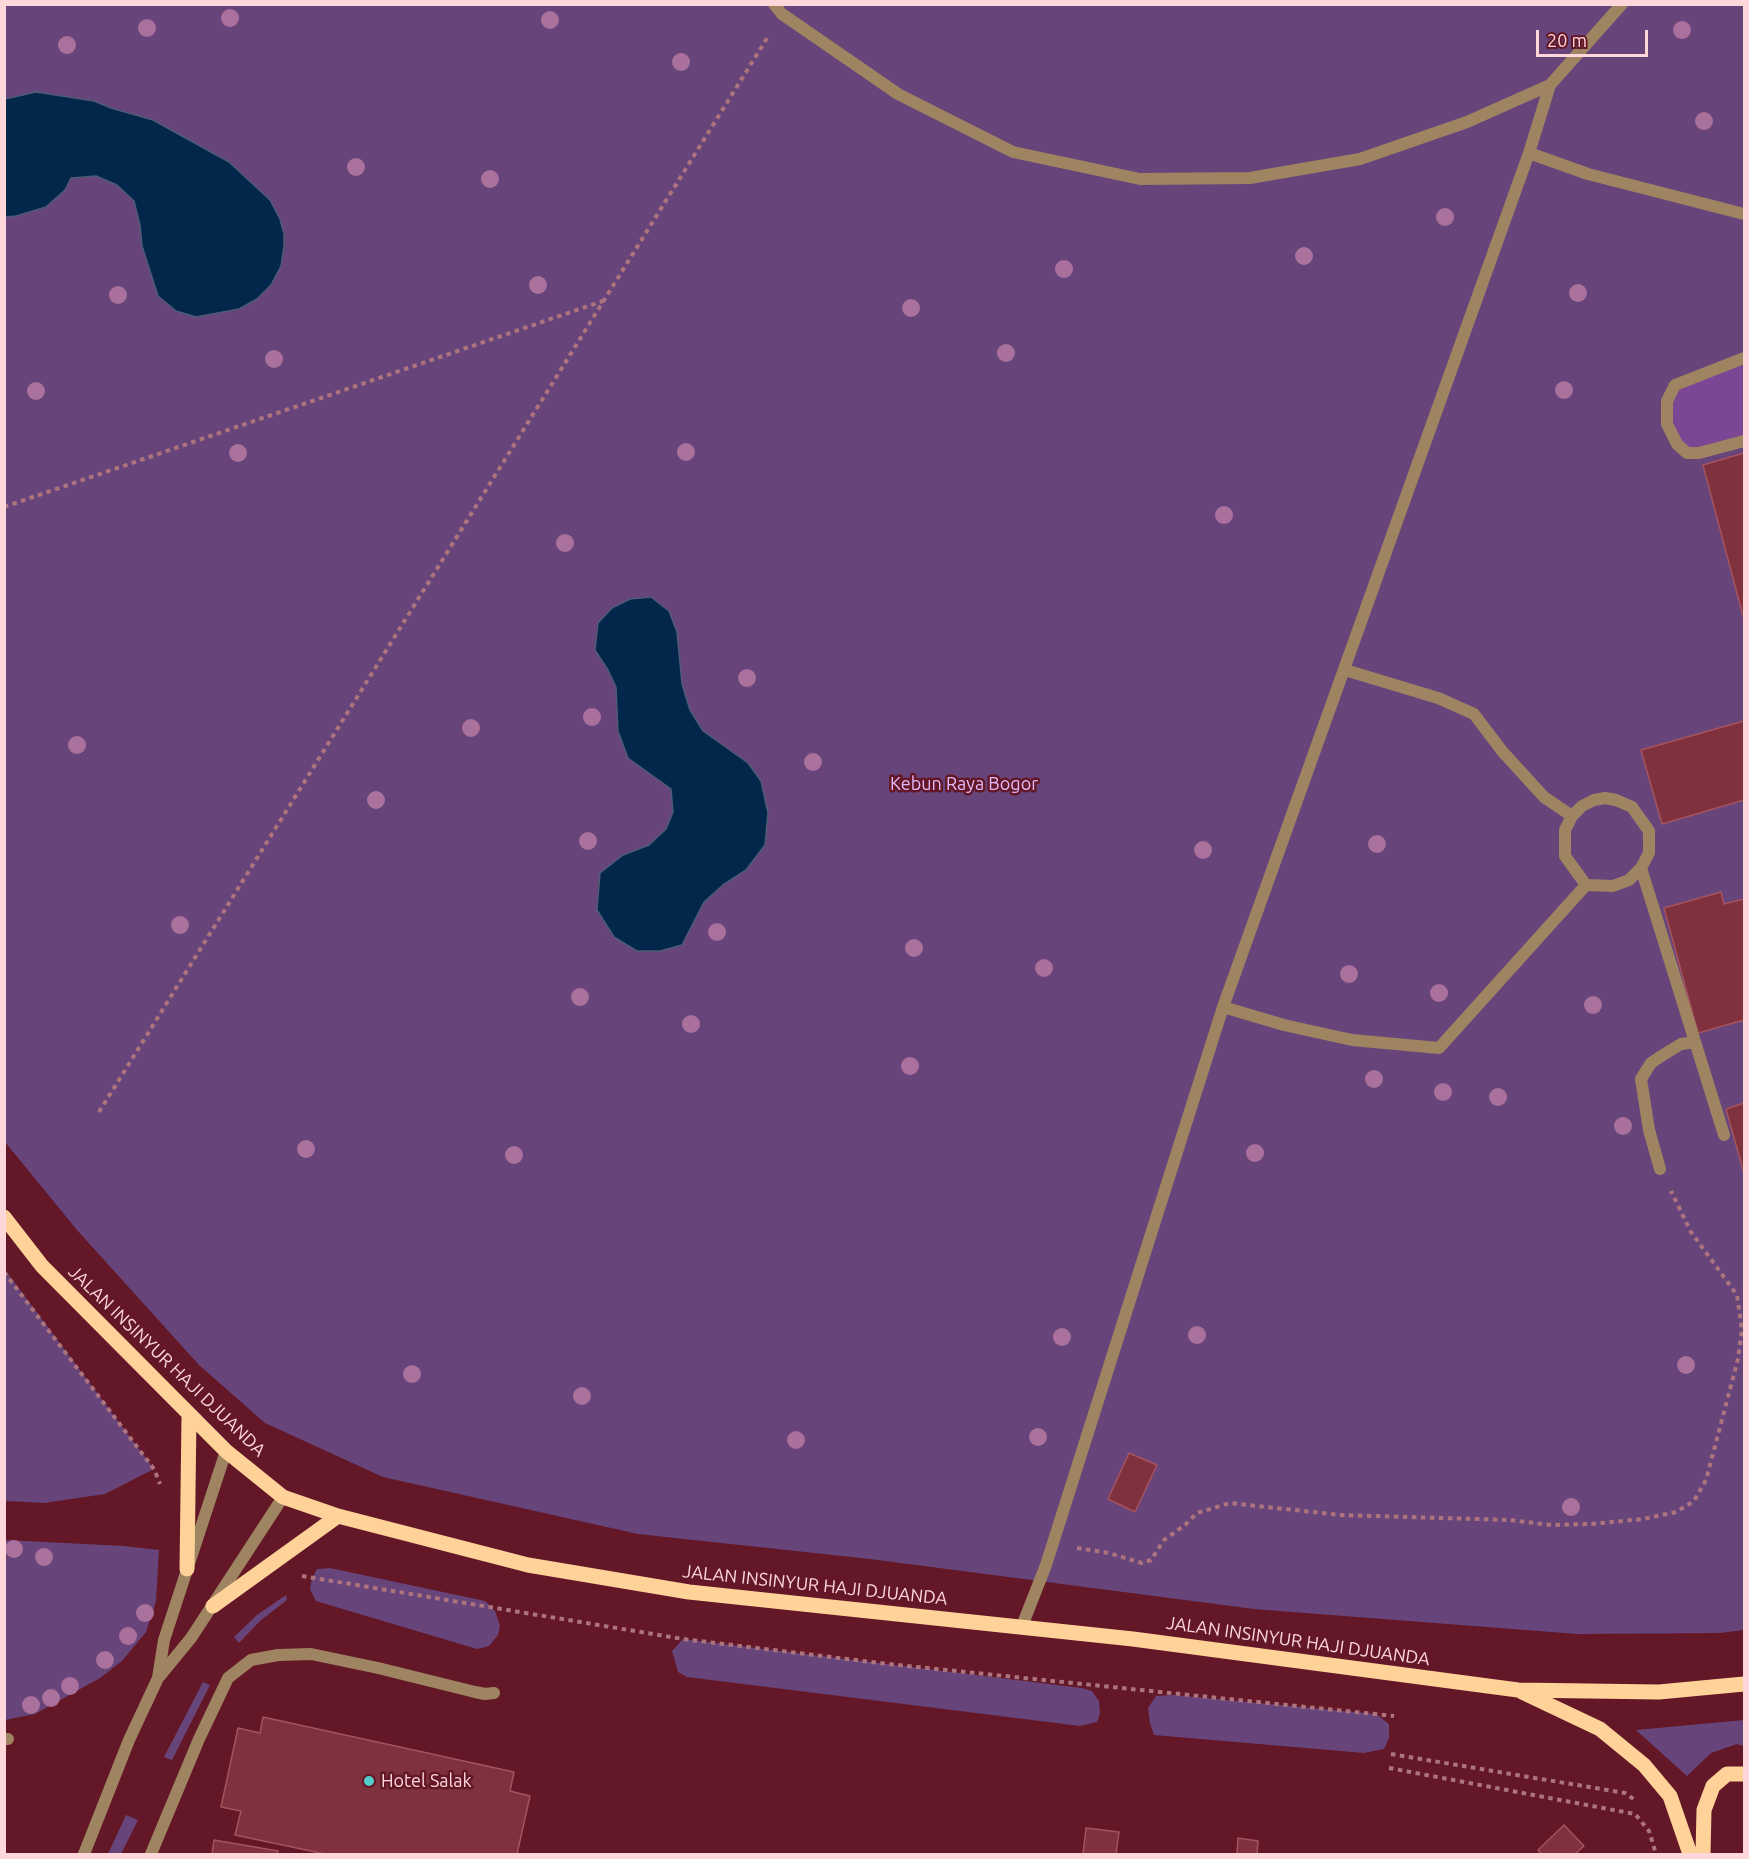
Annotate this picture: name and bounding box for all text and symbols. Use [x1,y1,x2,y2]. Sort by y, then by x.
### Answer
scale bar [1539,18,1652,56]
text: 20 m [1547,30,1587,50]
park label: Kebun Raya Bogor [890,773,1038,795]
street label: JALAN INSINYUR HAJI DJUANDA [64,1261,270,1461]
street label: JALAN INSINYUR HAJI DJUANDA [682,1560,948,1610]
street label: JALAN INSINYUR HAJI DJUANDA [1165,1612,1431,1670]
place label: Hotel Salak [381,1770,472,1792]
marker: Hotel Salak [362,1774,376,1788]

